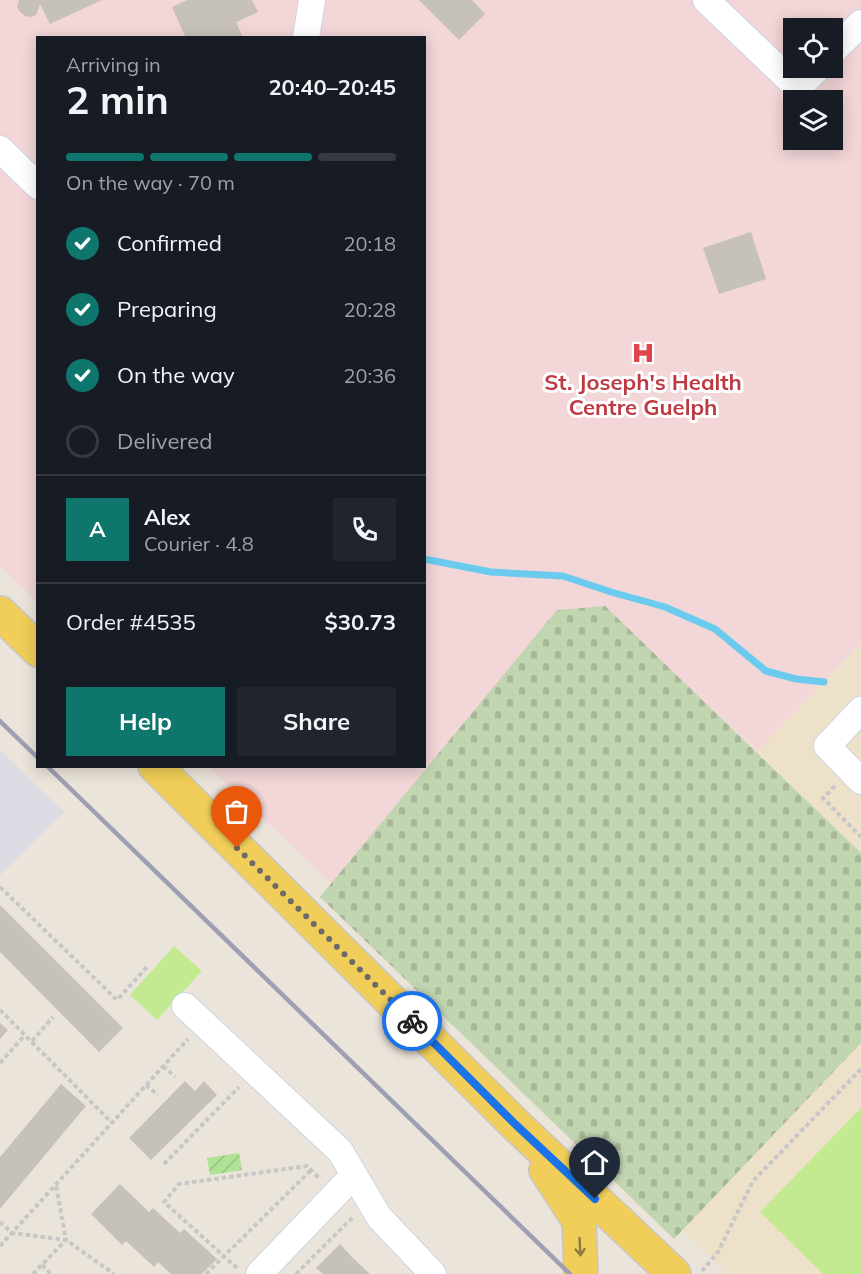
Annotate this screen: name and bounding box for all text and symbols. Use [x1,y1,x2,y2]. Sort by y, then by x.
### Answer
map controls [783,18,843,150]
button: locate [783,18,843,78]
text: Arriving in [66,52,161,77]
text: 20:40–20:45 [268,73,396,101]
text: 2 min [66,75,169,124]
button: layers [783,90,843,150]
text: On the way · 70 m [66,170,235,195]
icon: check [66,227,99,260]
text: Confirmed [117,229,222,257]
text: 20:18 [343,231,396,256]
icon: check [66,293,99,326]
text: Preparing [117,295,217,323]
text: 20:28 [343,297,396,322]
hospital icon: St. Joseph's Health Centre Guelph [630,340,656,366]
icon: check [66,359,99,392]
text: On the way [117,361,235,389]
text: 20:36 [343,363,396,388]
place label: St. Joseph's Health Centre Guelph [544,368,742,421]
text: Delivered [117,427,212,455]
button: phone [333,498,396,561]
text: Alex [144,503,190,531]
text: A [89,515,106,543]
text: Courier · 4.8 [144,531,254,556]
text: Order #4535 [66,608,196,636]
text: $30.73 [325,608,396,636]
button: Help [66,687,225,756]
button: Share [237,687,396,756]
pin [211,786,262,848]
icon: bag [220,795,253,828]
courier [382,991,442,1051]
icon: bike [396,1005,429,1038]
pin [569,1137,620,1199]
icon: home [578,1146,611,1179]
one-way arrow [575,1237,586,1257]

